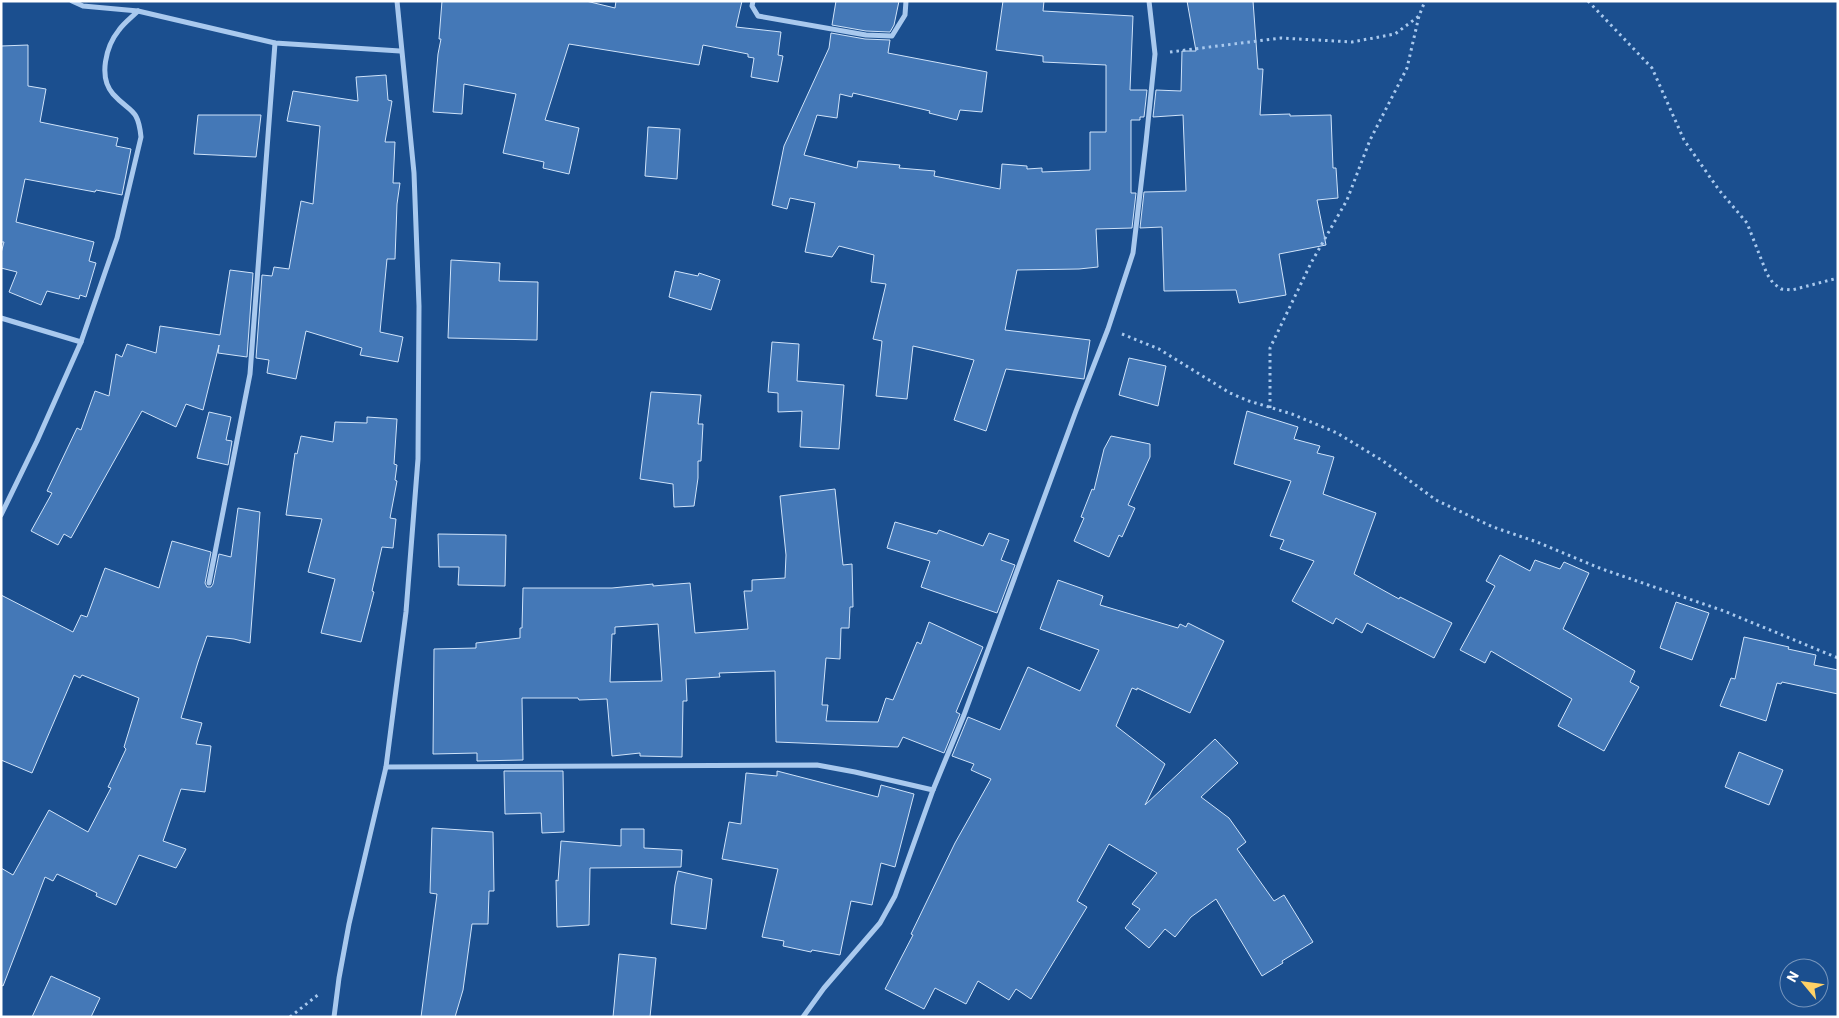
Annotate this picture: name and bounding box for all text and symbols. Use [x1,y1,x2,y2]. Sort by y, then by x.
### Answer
north arrow [1779,958,1829,1008]
text: N [1782,968,1803,985]

